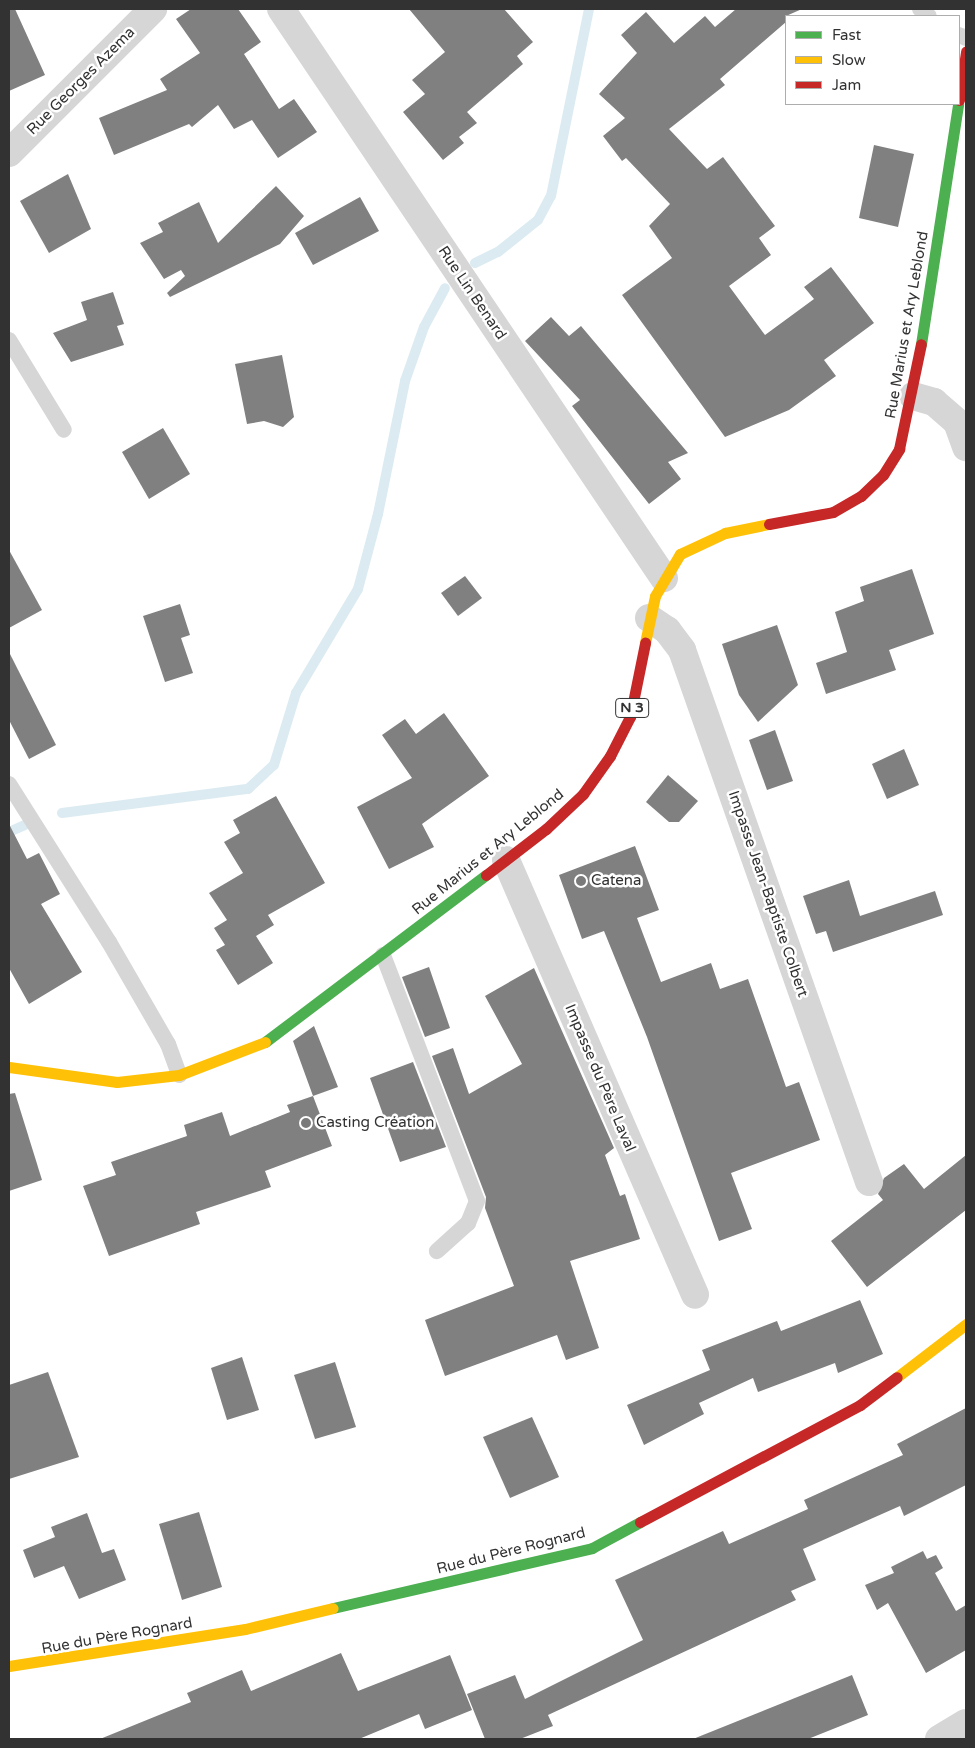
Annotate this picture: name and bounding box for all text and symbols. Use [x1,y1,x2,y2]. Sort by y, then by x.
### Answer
legend [785,15,960,105]
street label: Rue Georges Azema [23,23,139,139]
text: Fast [832,26,861,44]
text: Slow [832,51,866,69]
text: Jam [832,76,861,94]
street label: Rue Marius et Ary Leblond [882,230,932,420]
street label: Rue Lin Benard [434,243,510,343]
road number: N 3 [614,696,650,720]
street label: Rue Marius et Ary Leblond [409,785,567,919]
street label: Impasse Jean-Baptiste Colbert [724,788,812,1000]
place label: Catena [591,872,641,890]
marker: Catena [575,875,587,887]
street label: Impasse du Père Laval [561,1002,639,1154]
place label: Casting Création [316,1114,434,1132]
marker: Casting Création [300,1117,312,1129]
street label: Rue du Père Rognard [435,1524,587,1578]
street label: Rue du Père Rognard [40,1614,194,1658]

